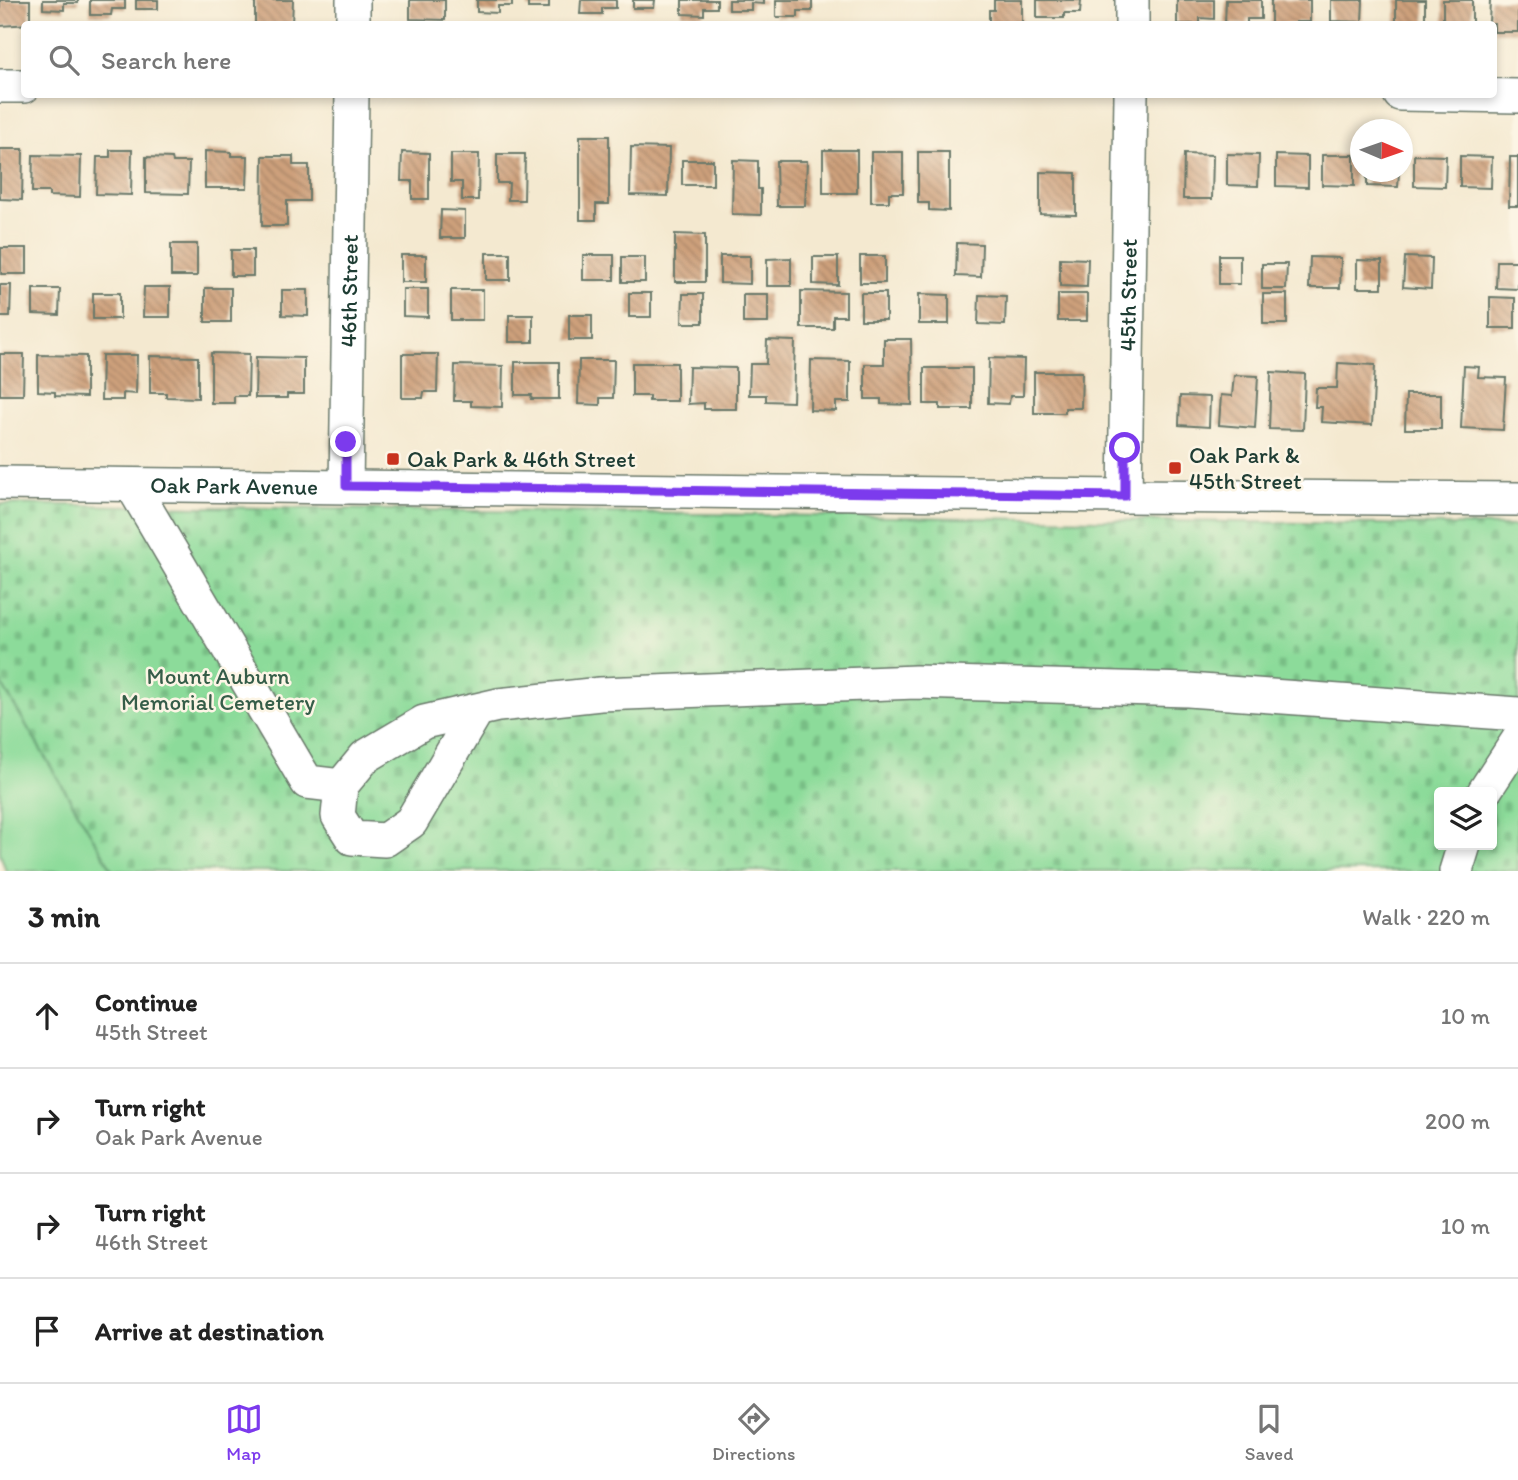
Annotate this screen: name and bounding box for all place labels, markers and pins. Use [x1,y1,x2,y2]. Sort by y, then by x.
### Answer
place label: Oak Park & 45th Street [1189,441,1302,495]
place label: Oak Park & 46th Street [407,445,636,473]
marker: Oak Park & 46th Street [385,451,401,467]
marker: Oak Park & 45th Street [1167,460,1183,476]

